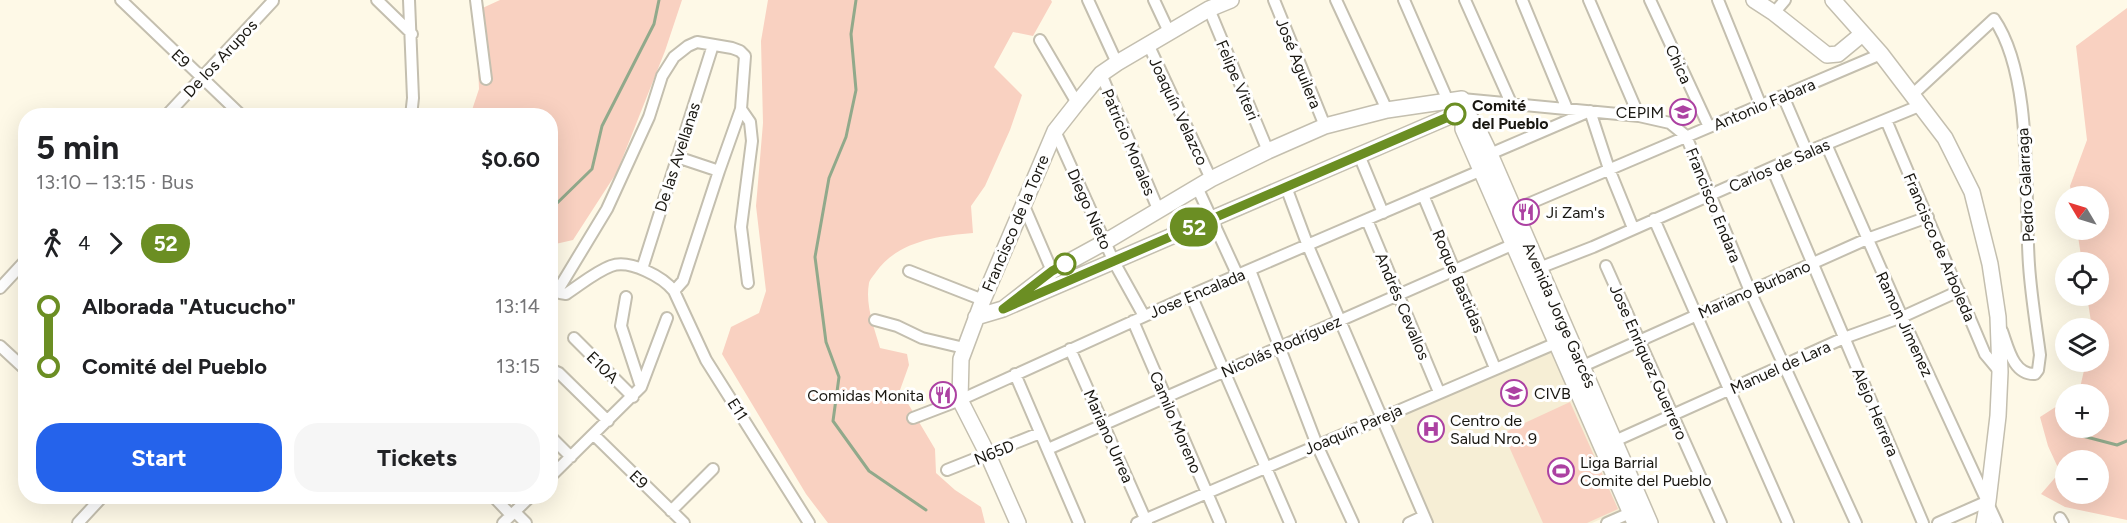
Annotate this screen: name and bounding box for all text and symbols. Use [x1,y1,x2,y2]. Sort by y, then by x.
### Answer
street label: José Aguilera [1272,15,1325,111]
street label: De los Arupos [180,16,261,101]
street label: Felipe Viteri [1212,37,1263,123]
street label: Chica [1661,42,1696,87]
street label: E9 [167,45,194,72]
street label: Joaquín Velazco [1145,54,1212,168]
street label: Antonio Fabara [1710,74,1818,134]
street label: Patricio Morales [1097,86,1160,198]
place label: Comité del Pueblo [1472,96,1548,133]
school or university icon: CEPIM [1668,97,1698,127]
street label: De las Avellanas [651,100,704,214]
marker: Comité del Pueblo [1444,103,1466,125]
place label: CEPIM [1616,103,1664,122]
street label: Pedro Galarraga [2013,127,2038,243]
text: 5 min [36,128,119,167]
street label: Carlos de Salas [1726,135,1833,196]
street label: Francisco Endara [1682,145,1745,265]
text: $0.60 [481,146,540,173]
street label: Francisco de la Torre [978,152,1053,295]
street label: Diego Nieto [1063,166,1116,252]
text: 13:10 – 13:15 · Bus [36,170,194,194]
street label: Francisco de Arboleda [1900,170,1979,324]
north arrow [2055,186,2109,240]
map controls [2055,186,2109,504]
restaurant icon: Ji Zam's [1511,197,1541,227]
place label: Ji Zam's [1546,203,1605,222]
line badge: 52 [1167,208,1221,246]
text: 52 [1182,215,1206,240]
icon: walk [36,227,69,260]
icon: forward [99,227,132,260]
street label: Roque Bastidas [1428,227,1489,336]
text: 4 [78,231,90,255]
text: 52 [153,231,178,256]
street label: Avenida Jorge Garcés [1519,240,1600,391]
street label: Andrés Cevallos [1371,250,1434,363]
button: locate [2055,252,2109,306]
unlabelled marker [1054,253,1076,275]
street label: Mariano Burbano [1695,256,1813,323]
street label: Jose Encalada [1146,265,1248,322]
street label: Ramon Jimenez [1872,269,1937,380]
street label: Jose Enriquez Guerrero [1606,282,1691,443]
text: Alborada "Atucucho" [82,293,296,320]
text: 13:14 [495,294,540,318]
street label: Nicolás Rodríguez [1218,311,1344,382]
button: layers [2055,318,2109,372]
street label: Manuel de Lara [1727,337,1833,398]
street label: E10A [583,347,623,387]
text: Comité del Pueblo [82,353,267,380]
text: 13:15 [496,354,540,378]
street label: Alejo Herrera [1848,365,1903,459]
street label: Camilo Moreno [1146,368,1206,476]
school or university icon: CIVB [1499,378,1529,408]
restaurant icon: Comidas Monita [928,380,958,410]
place label: CIVB [1534,384,1571,403]
button: + [2055,384,2109,438]
place label: Comidas Monita [807,386,924,405]
street label: Mariano Urrea [1079,387,1138,486]
street label: E11 [723,395,752,424]
street label: Joaquín Pareja [1301,400,1405,459]
place label: Centro de Salud Nro. 9 [1450,411,1537,448]
hospital icon: Centro de Salud Nro. 9 [1416,414,1446,444]
button: Start [36,423,282,492]
button: Tickets [294,423,540,492]
street label: N65D [971,436,1017,469]
button: − [2055,450,2109,504]
place label: Liga Barrial Comite del Pueblo [1580,453,1711,490]
sports icon: Liga Barrial Comite del Pueblo [1546,456,1576,486]
street label: E9 [625,466,652,493]

